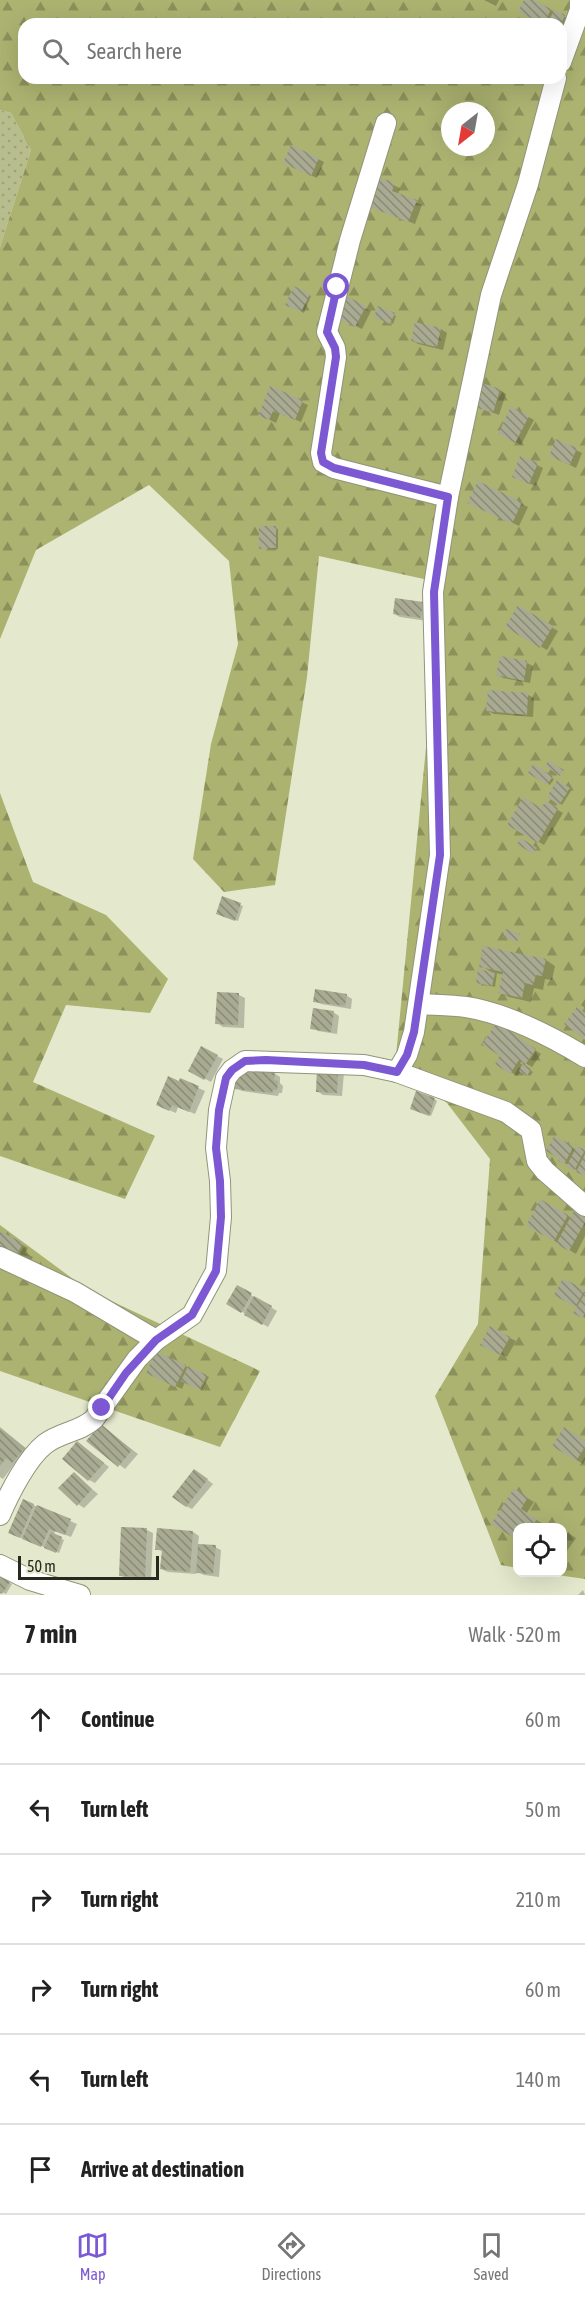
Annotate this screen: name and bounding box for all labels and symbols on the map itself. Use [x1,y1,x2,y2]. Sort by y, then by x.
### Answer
north arrow [441,102,495,156]
route start [323,273,349,299]
route end [88,1394,114,1420]
scale bar [18,1553,159,1580]

